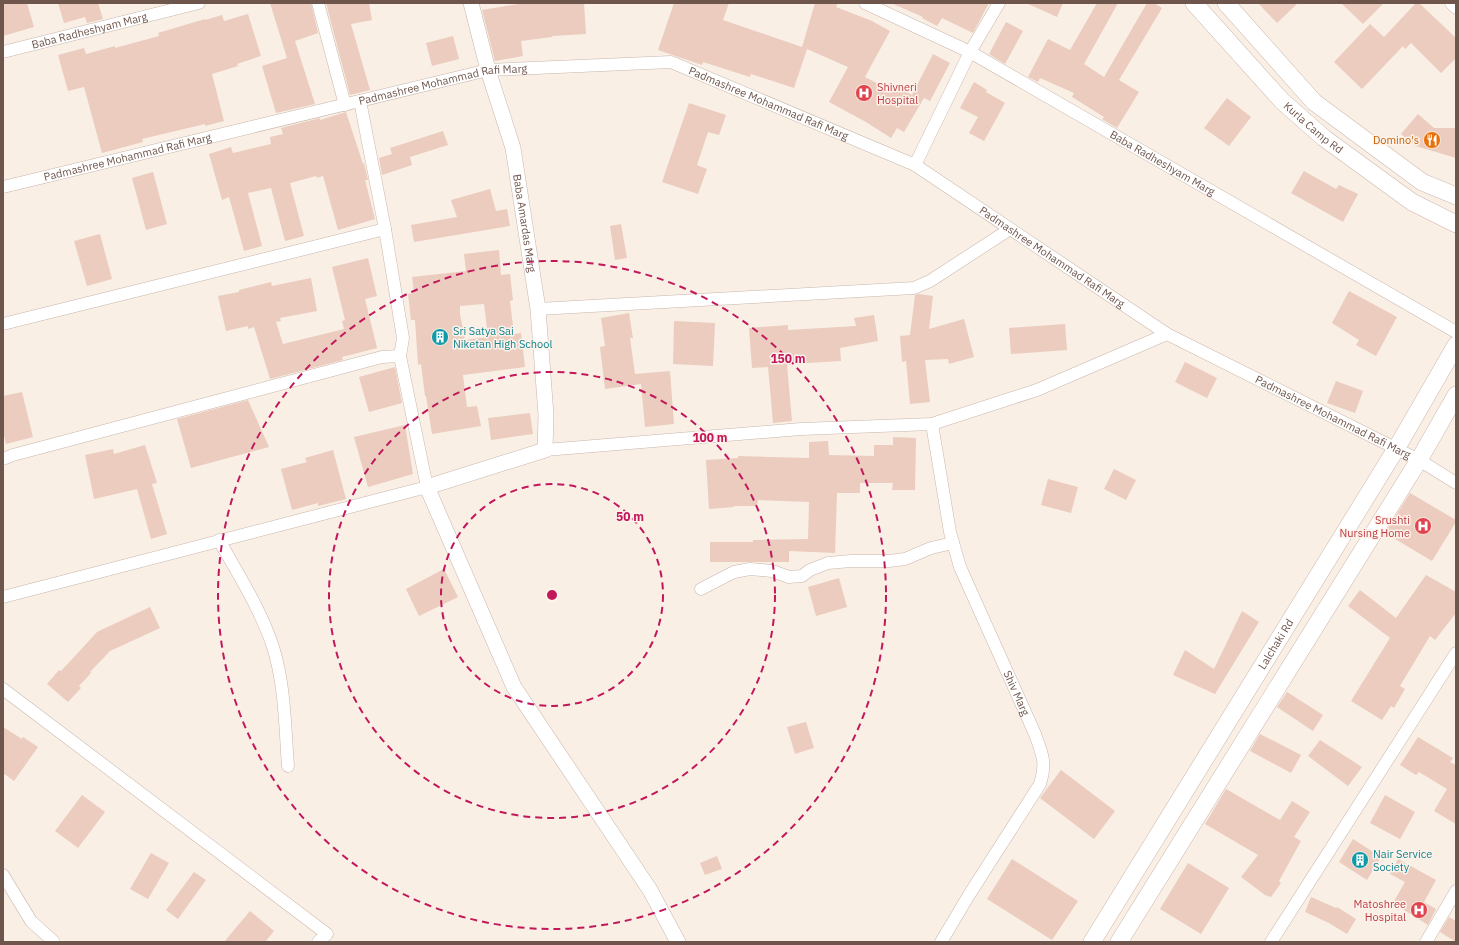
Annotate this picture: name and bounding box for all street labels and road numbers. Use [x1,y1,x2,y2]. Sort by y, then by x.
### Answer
street label: Baba Radheshyam Marg [30,9,149,52]
street label: Padmashree Mohammad Rafi Marg [357,61,528,108]
street label: Padmashree Mohammad Rafi Marg [687,63,851,143]
street label: Kurla Camp Rd [1281,99,1346,157]
street label: Baba Radheshyam Marg [1107,127,1218,199]
street label: Padmashree Mohammad Rafi Marg [42,130,213,184]
street label: Baba Amardas Marg [510,173,539,273]
street label: Padmashree Mohammad Rafi Marg [977,203,1128,311]
street label: Padmashree Mohammad Rafi Marg [1253,372,1413,462]
street label: Lalchaki Rd [1255,616,1296,672]
street label: Shiv Marg [1000,668,1033,718]

